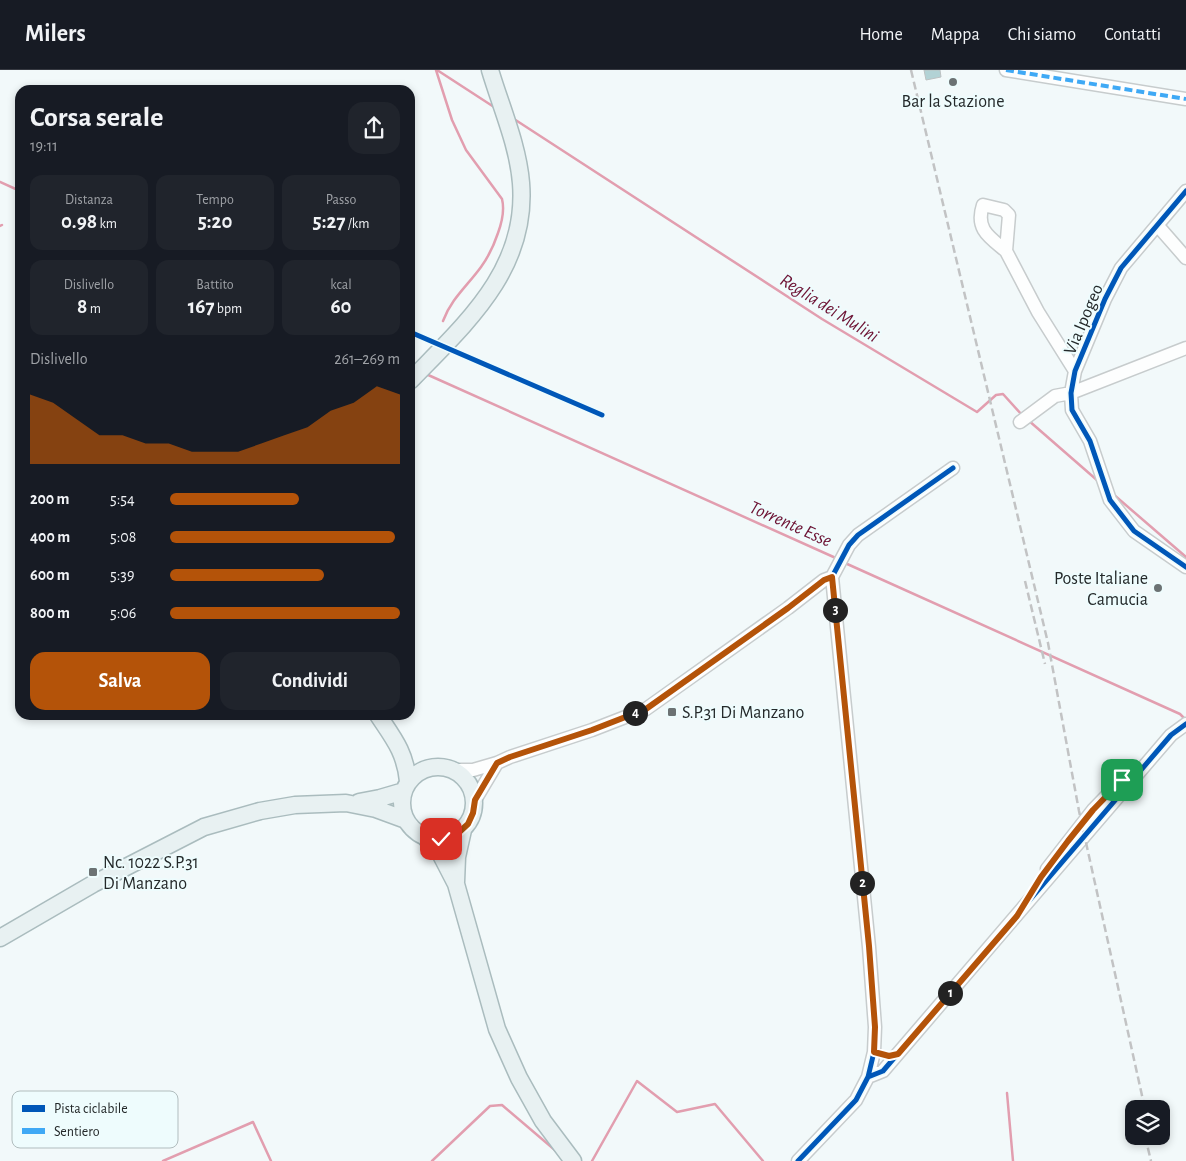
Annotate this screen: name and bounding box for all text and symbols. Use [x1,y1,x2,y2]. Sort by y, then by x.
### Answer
text: Milers [25,22,86,46]
text: Home [859,26,903,44]
text: Mappa [931,26,980,44]
text: Chi siamo [1008,26,1076,44]
text: Contatti [1104,26,1161,44]
marker: Bar la Stazione [947,76,959,88]
place label: Bar la Stazione [902,93,1004,111]
button: share [348,102,400,154]
text: Corsa serale [30,104,163,132]
text: 19:11 [30,138,58,154]
text: Distanza [65,193,113,207]
text: Tempo [196,193,234,207]
text: Passo [326,193,356,207]
text: 0.98 [61,211,97,232]
text: 5:20 [198,211,232,232]
text: 5:27 [313,211,345,232]
text: km [97,217,117,231]
text: /km [345,217,369,231]
water label: Reglia dei Mulini [777,271,882,346]
text: Dislivello [64,278,114,292]
text: Battito [196,278,234,292]
text: kcal [330,278,352,292]
street label: Via Ipogeo [1061,281,1107,357]
text: 8 [77,296,87,317]
text: 167 [188,296,215,317]
text: 60 [330,296,352,317]
text: m [87,302,101,316]
text: bpm [215,302,242,316]
text: Dislivello [30,351,88,367]
text: 261–269 m [334,351,400,367]
text: 200 m [30,491,70,507]
text: 5:54 [110,491,135,507]
water label: Torrente Esse [746,498,834,551]
text: 400 m [30,529,70,545]
text: 5:08 [110,529,136,545]
text: 600 m [30,567,70,583]
text: 5:39 [110,567,134,583]
place label: Poste Italiane Camucia [1054,570,1148,609]
marker: Poste Italiane Camucia [1152,582,1164,594]
pin: 3 [822,598,848,622]
text: 3 [832,603,839,617]
text: 800 m [30,605,70,621]
text: 5:06 [110,605,136,621]
button: Salva [30,652,210,710]
button: Condividi [220,652,400,710]
pin: 4 [622,700,648,726]
place label: S.P.31 Di Manzano [682,704,805,722]
text: 4 [632,706,639,720]
marker: S.P.31 Di Manzano [666,706,678,718]
pin [1101,759,1143,801]
icon: arrive [1108,766,1136,794]
pin [420,818,462,860]
icon: check [427,825,455,853]
place label: Nc. 1022 S.P.31 Di Manzano [103,854,199,893]
marker: Nc. 1022 S.P.31 Di Manzano [87,866,99,878]
pin: 2 [850,870,874,896]
text: 2 [859,876,866,890]
pin: 1 [938,980,962,1006]
text: 1 [948,986,953,1000]
legend [12,1091,178,1148]
map controls [1125,1100,1170,1145]
button: layers [1125,1100,1170,1145]
text: Pista ciclabile [54,1102,128,1116]
text: Sentiero [54,1125,100,1139]

